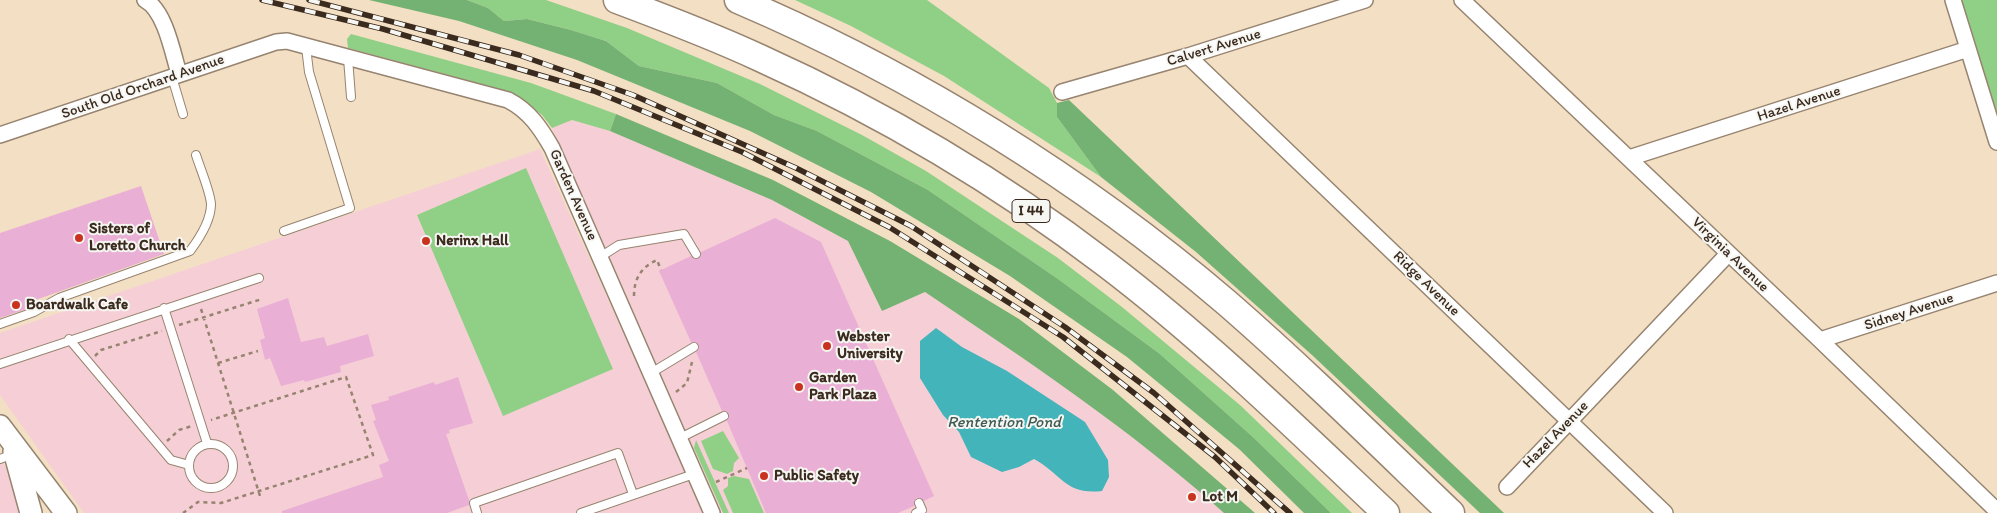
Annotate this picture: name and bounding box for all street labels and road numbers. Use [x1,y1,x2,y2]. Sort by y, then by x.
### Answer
street label: Calvert Avenue [1165,25,1263,71]
street label: South Old Orchard Avenue [59,51,227,123]
street label: Hazel Avenue [1755,82,1843,126]
street label: Garden Avenue [545,147,601,243]
road number: I 44 [1012,200,1050,222]
street label: Virginia Avenue [1688,214,1772,296]
street label: Ridge Avenue [1389,248,1463,320]
street label: Sidney Avenue [1862,289,1956,335]
street label: Hazel Avenue [1519,398,1593,472]

